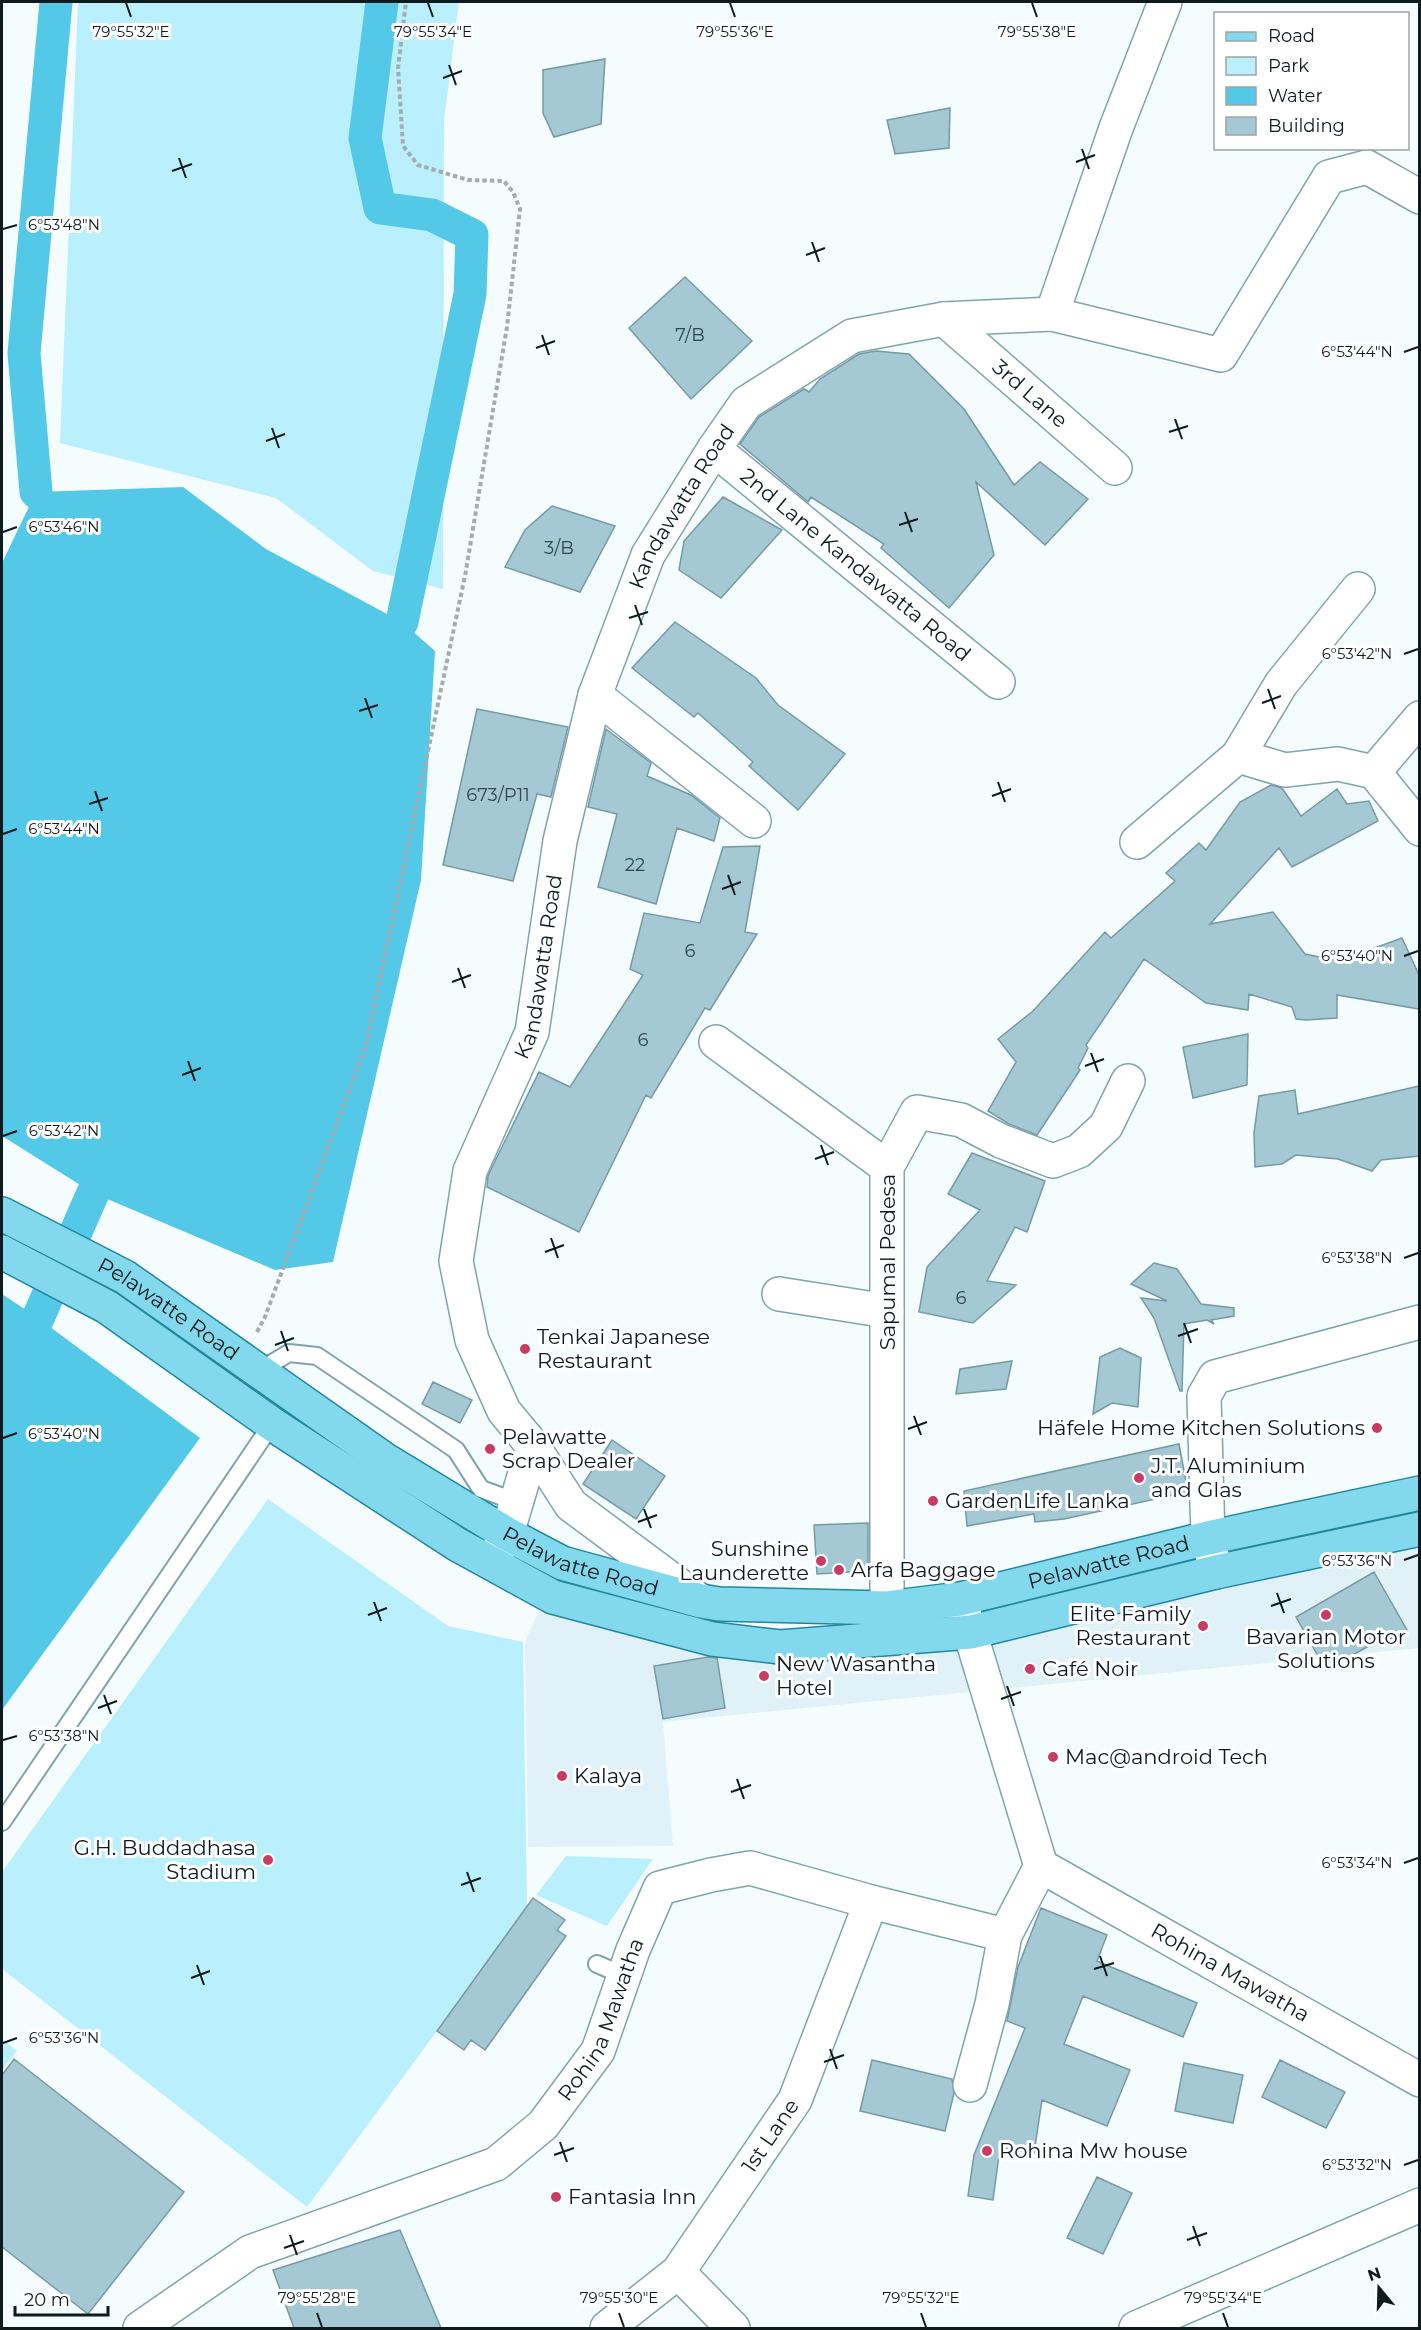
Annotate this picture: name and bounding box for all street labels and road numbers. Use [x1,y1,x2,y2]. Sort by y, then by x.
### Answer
street label: 3rd Lane [988,354,1073,433]
street label: Kandawatta Road [623,419,739,592]
street label: 2nd Lane Kandawatta Road [736,463,976,666]
street label: Kandawatta Road [509,873,567,1063]
street label: Sapumal Pedesa [875,1174,900,1350]
street label: Pelawatte Road [94,1252,244,1365]
street label: Pelawatte Road [498,1521,662,1601]
street label: Pelawatte Road [1025,1530,1192,1594]
street label: Rohina Mawatha [1147,1918,1314,2027]
street label: Rohina Mawatha [552,1934,649,2106]
street label: 1st Lane [736,2094,804,2177]

